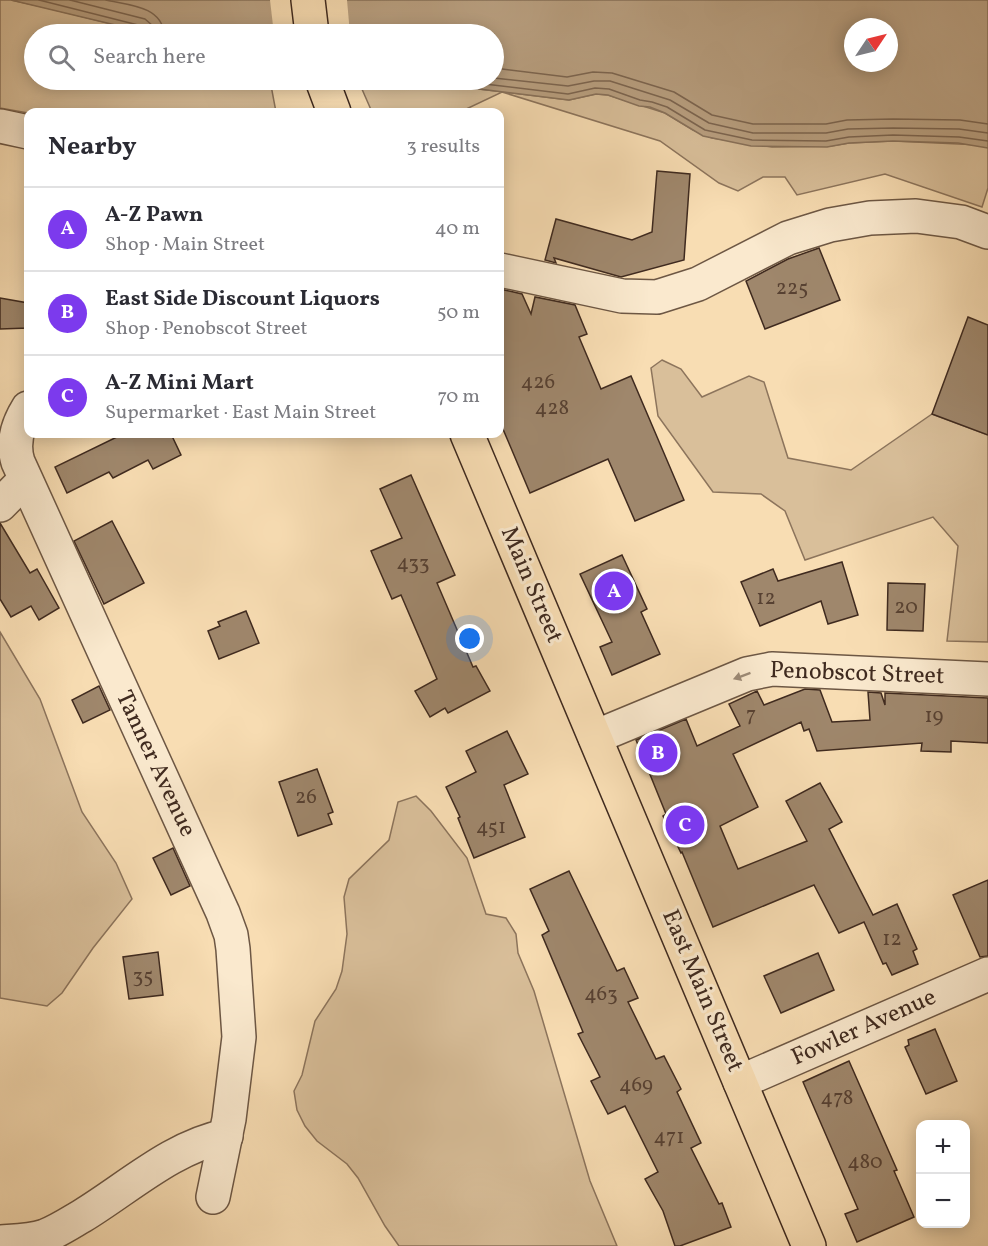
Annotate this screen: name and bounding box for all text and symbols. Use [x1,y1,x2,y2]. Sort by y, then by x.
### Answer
north arrow [844,18,898,72]
search box [24,24,504,90]
icon: search [45,41,78,74]
text: Search here [93,42,206,73]
text: Nearby [48,129,137,165]
text: 3 results [406,133,480,161]
text: A-Z Pawn [105,200,203,231]
text: A [60,215,75,243]
text: 40 m [435,215,480,243]
text: Shop · Main Street [105,231,265,259]
house number: 225 [776,274,808,303]
text: East Side Discount Liquors [105,284,380,315]
text: B [61,299,74,327]
text: 50 m [437,299,480,327]
text: Shop · Penobscot Street [105,315,308,343]
text: A-Z Mini Mart [105,368,254,399]
house number: 426 [521,368,555,397]
text: C [61,383,74,411]
text: 70 m [437,383,480,411]
house number: 428 [535,394,569,423]
text: Supermarket · East Main Street [105,399,376,427]
street label: Main Street [491,521,571,649]
house number: 433 [396,549,430,578]
pin: A [594,568,634,614]
house number: 12 [756,584,776,613]
house number: 20 [894,593,918,622]
your location [455,624,484,653]
street label: Penobscot Street [769,654,945,694]
one-way arrow [733,672,751,681]
street label: Tanner Avenue [106,685,204,843]
house number: 7 [746,701,756,730]
house number: 19 [924,702,944,731]
pin: B [638,730,678,776]
house number: 26 [295,783,317,812]
pin: C [666,802,704,848]
house number: 451 [476,813,506,842]
street label: East Main Street [652,905,752,1077]
house number: 12 [882,925,902,954]
house number: 35 [133,962,153,991]
house number: 463 [584,980,618,1009]
street label: Fowler Avenue [786,981,942,1075]
house number: 469 [619,1071,653,1100]
house number: 478 [821,1084,853,1113]
map controls [916,1120,970,1228]
button: + [916,1120,970,1174]
house number: 471 [654,1123,684,1152]
house number: 480 [847,1148,883,1177]
button: − [916,1174,970,1228]

